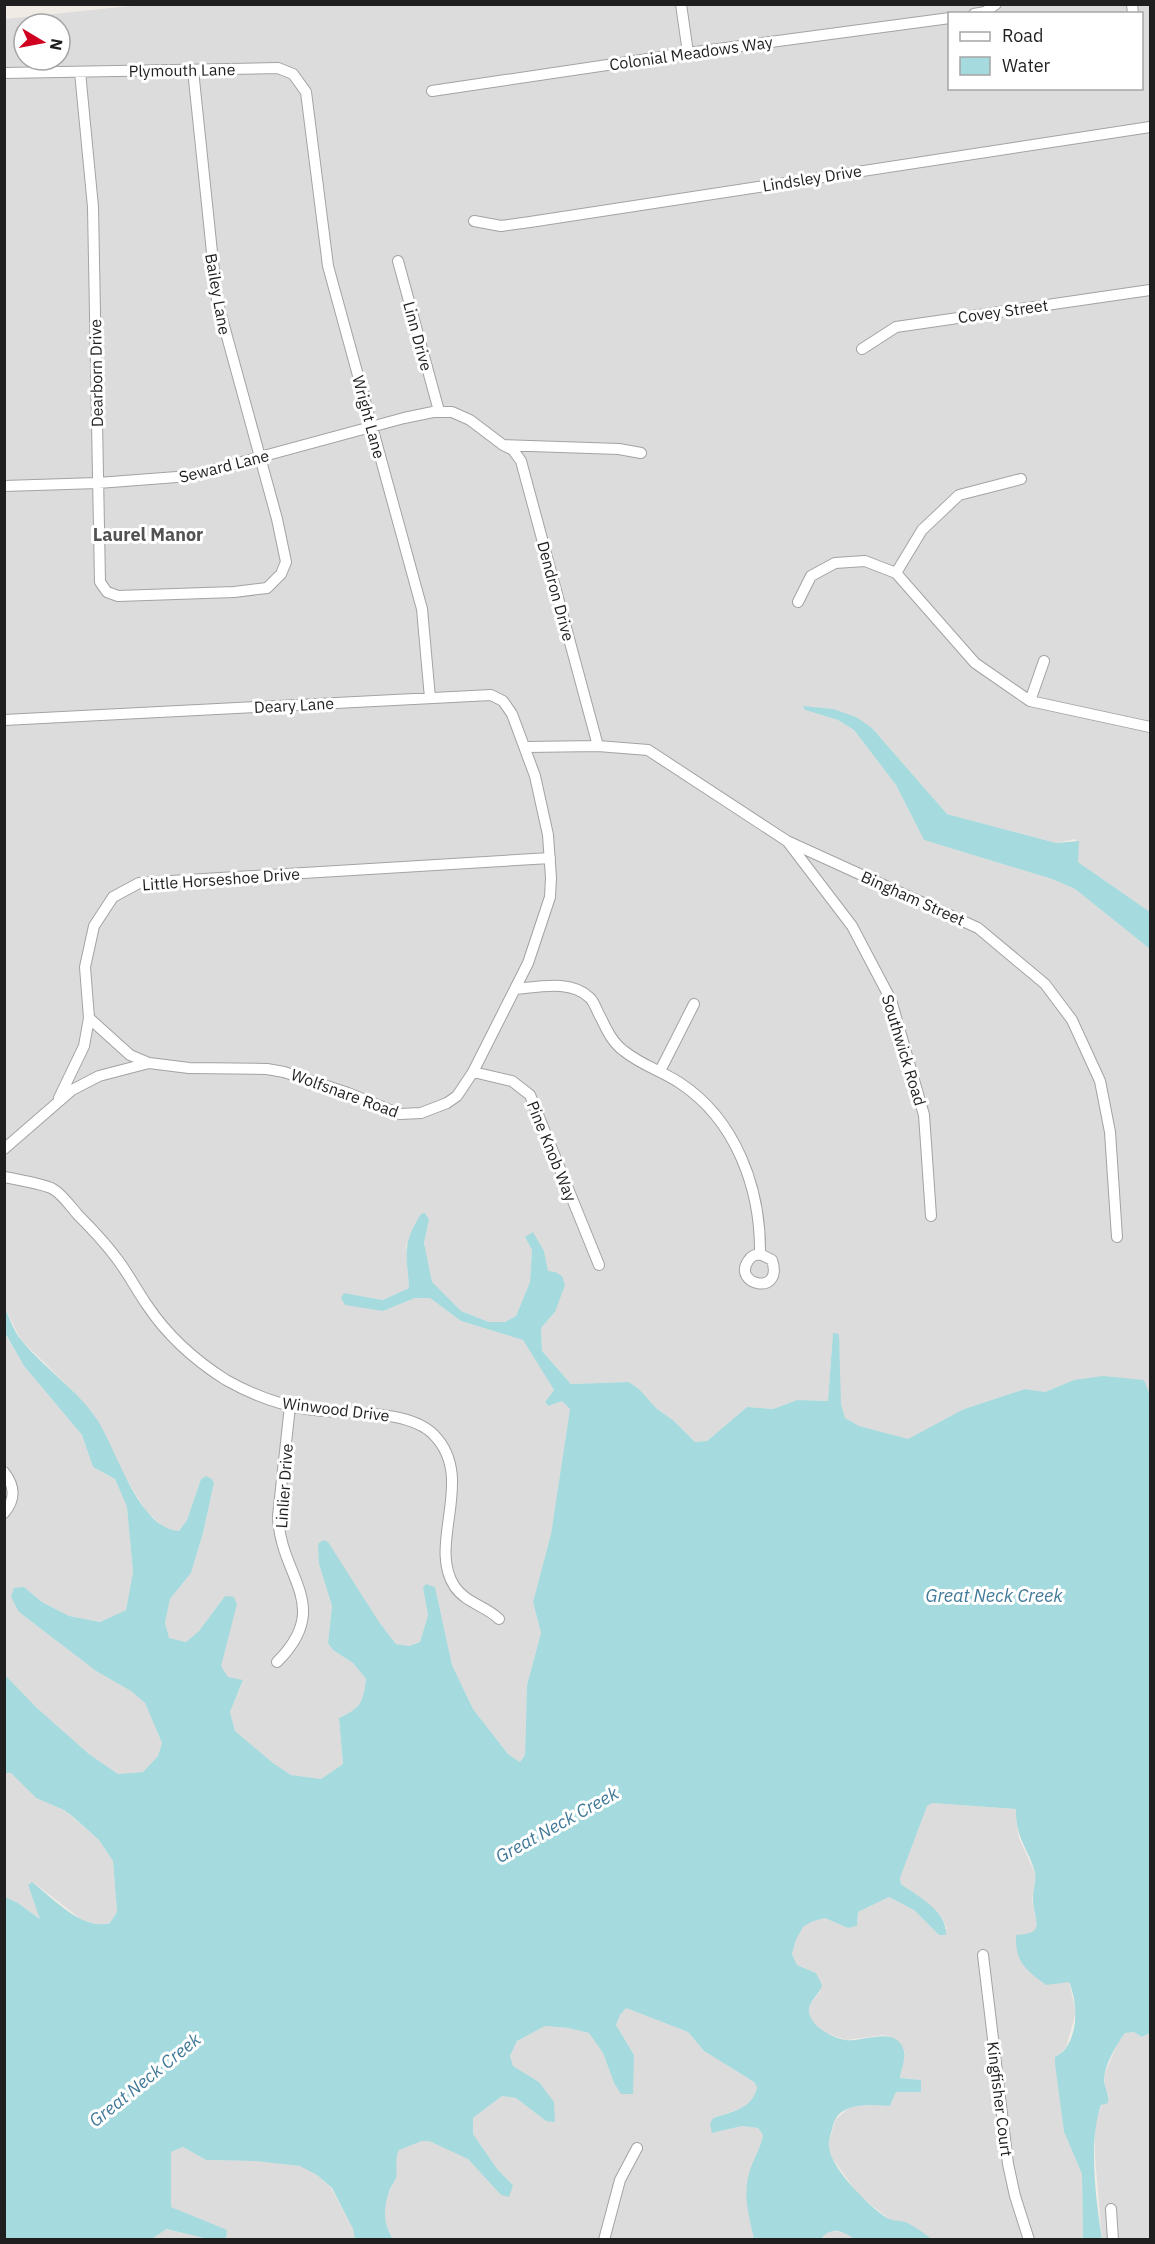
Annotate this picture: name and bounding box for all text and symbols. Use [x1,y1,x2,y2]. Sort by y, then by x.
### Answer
north arrow [12,12,72,72]
legend [948,12,1143,90]
text: Road [1002,24,1043,47]
street label: Colonial Meadows Way [608,32,774,74]
text: N [46,37,68,52]
text: Water [1002,54,1051,77]
street label: Plymouth Lane [128,59,236,81]
street label: Lindsley Drive [761,160,863,196]
street label: Bailey Lane [201,252,235,336]
street label: Covey Street [957,295,1049,327]
street label: Linn Drive [399,299,437,373]
street label: Dearborn Drive [85,319,107,427]
street label: Wright Lane [348,373,390,461]
street label: Seward Lane [177,445,271,487]
district label: Laurel Manor [93,523,203,546]
street label: Dendron Drive [533,539,579,643]
street label: Deary Lane [253,693,335,717]
street label: Little Horseshoe Drive [141,863,301,894]
street label: Bingham Street [858,866,968,930]
street label: Southwick Road [878,992,930,1108]
street label: Wolfsnare Road [288,1064,402,1122]
street label: Pine Knob Way [523,1098,581,1204]
street label: Winwood Drive [281,1393,391,1426]
street label: Linlier Drive [271,1443,297,1529]
water label: Great Neck Creek [926,1584,1063,1607]
water label: Great Neck Creek [491,1781,623,1868]
water label: Great Neck Creek [84,2027,206,2132]
street label: Kingfisher Court [983,2040,1017,2158]

